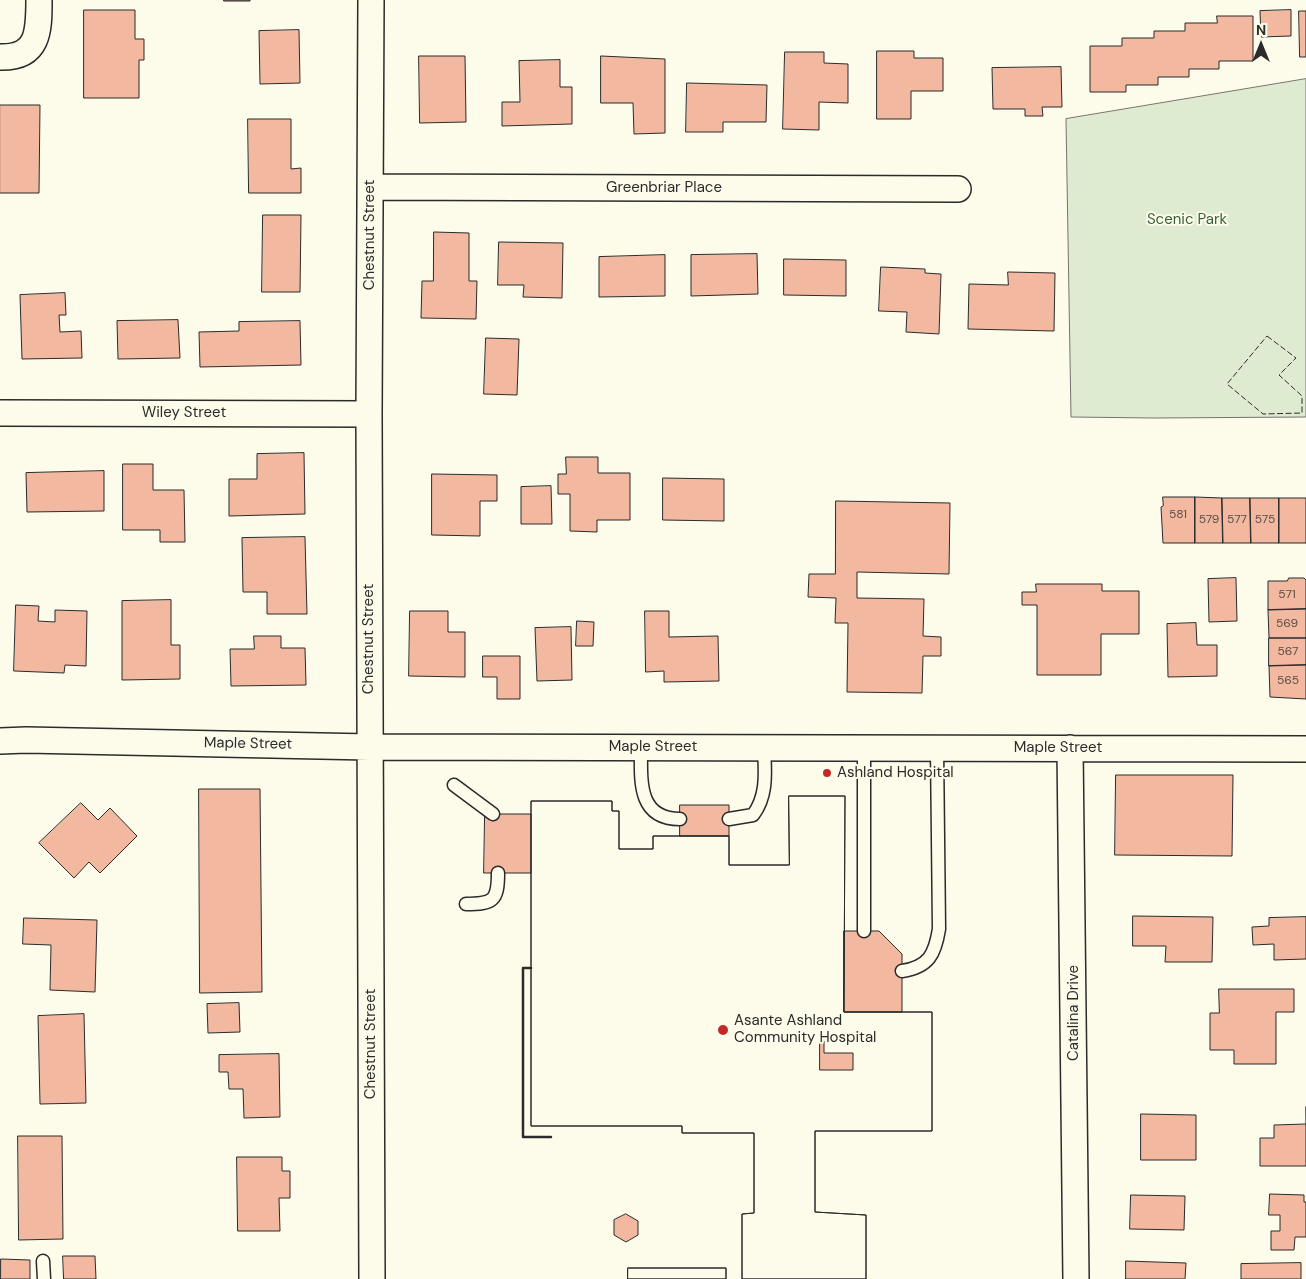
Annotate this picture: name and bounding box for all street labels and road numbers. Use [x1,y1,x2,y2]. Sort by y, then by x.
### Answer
street label: Greenbriar Place [606,179,722,197]
street label: Chestnut Street [361,180,379,290]
street label: Wiley Street [142,404,226,422]
street label: Chestnut Street [360,584,378,694]
street label: Maple Street [204,734,292,754]
street label: Maple Street [609,738,697,756]
street label: Maple Street [1014,739,1102,757]
street label: Catalina Drive [1065,965,1083,1061]
street label: Chestnut Street [362,989,380,1099]

